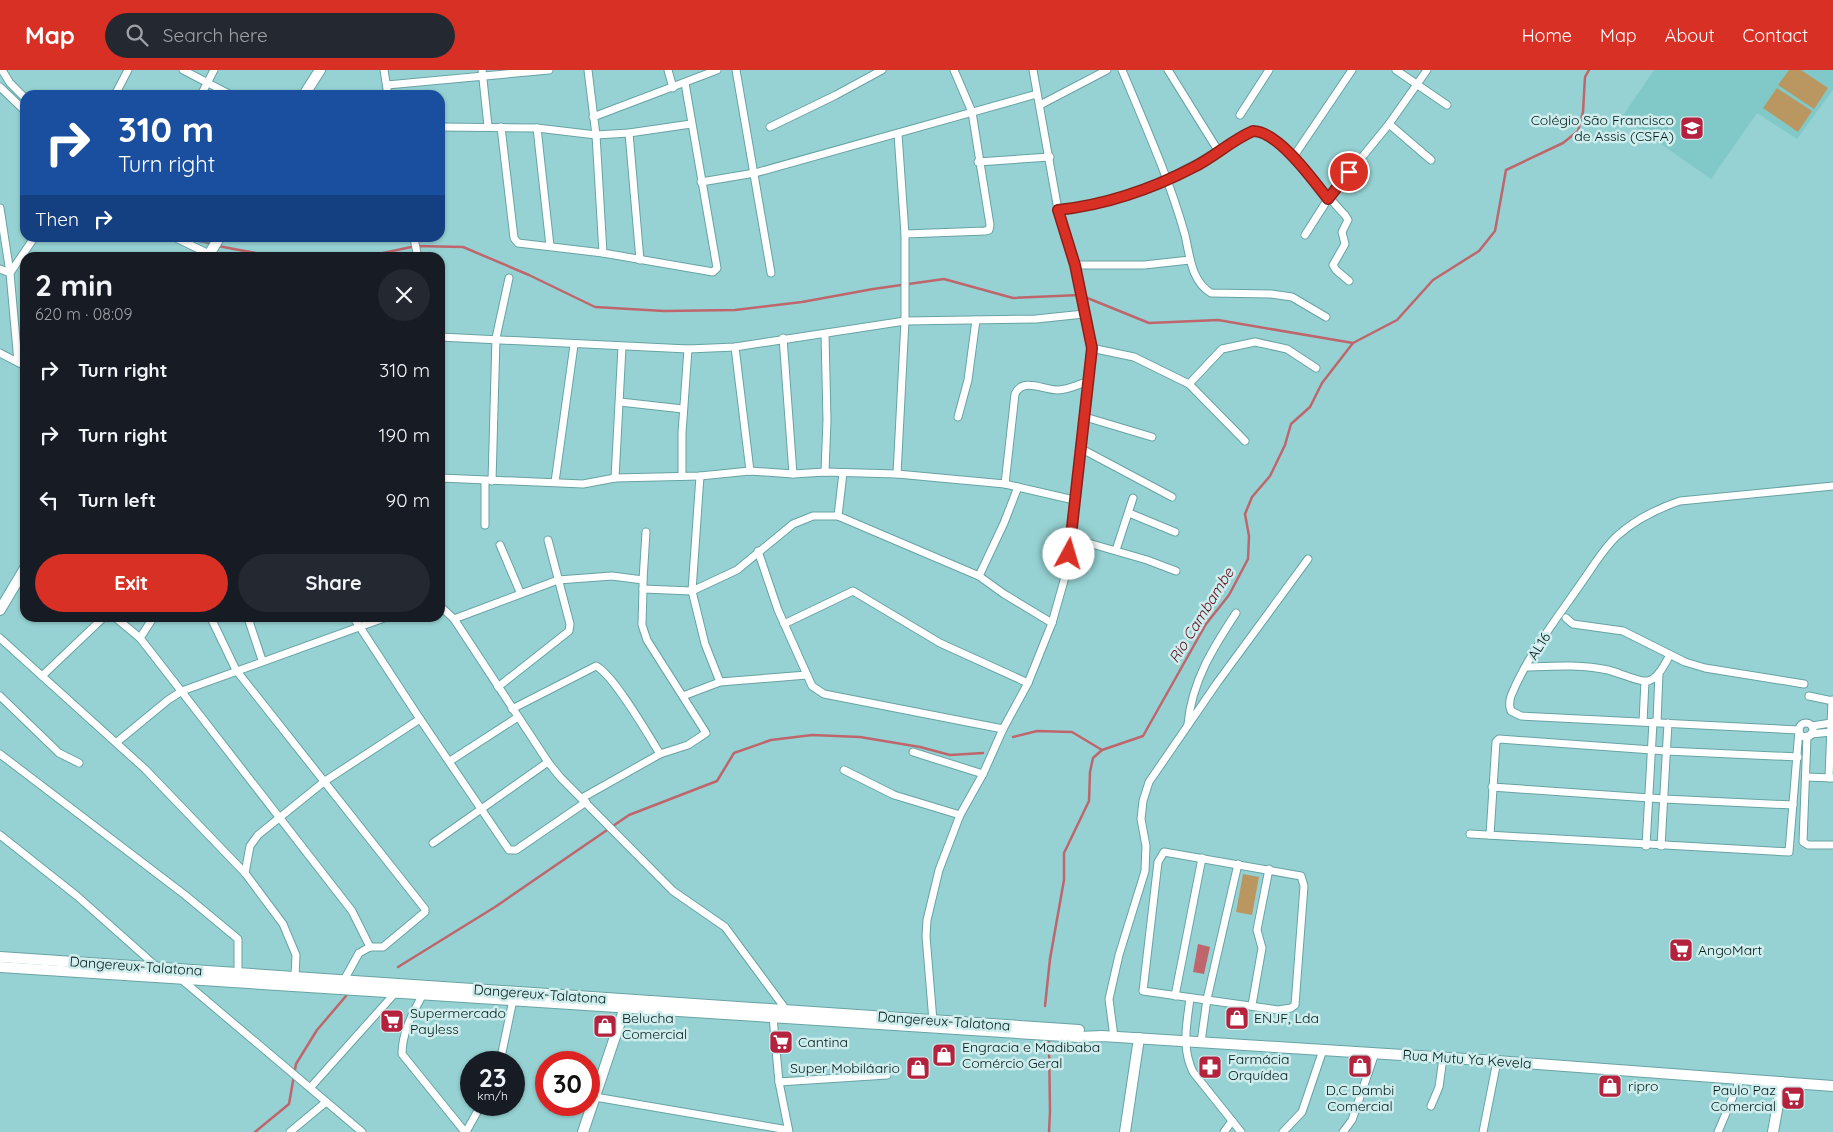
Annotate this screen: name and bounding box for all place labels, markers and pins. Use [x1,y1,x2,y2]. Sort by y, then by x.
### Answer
place label: Colégio São Francisco de Assis (CSFA) [1531,111,1674,145]
school or university icon: Colégio São Francisco de Assis (CSFA) [1679,115,1705,141]
pin [1328,151,1370,193]
supermarket icon: AngoMart [1668,937,1694,963]
place label: AngoMart [1698,941,1763,959]
place label: Supermercado Payless [410,1004,506,1038]
shop icon: ENJF, Lda [1224,1005,1250,1031]
supermarket icon: Supermercado Payless [379,1008,405,1034]
place label: Belucha Comercial [622,1009,687,1043]
place label: ENJF, Lda [1254,1009,1319,1027]
shop icon: Belucha Comercial [592,1013,618,1039]
supermarket icon: Cantina [768,1029,794,1055]
place label: Cantina [798,1033,848,1051]
place label: Engracia e Madibaba Comércio Geral [962,1038,1100,1072]
shop icon: Engracia e Madibaba Comércio Geral [931,1042,957,1068]
place label: Farmácia Orquídea [1228,1050,1290,1084]
shop icon: D.C Dambi Comercial [1347,1053,1373,1079]
pharmacy icon: Farmácia Orquídea [1197,1054,1223,1080]
shop icon: Super Mobiláario [905,1055,931,1081]
place label: Super Mobiláario [790,1059,900,1077]
shop icon: ripro [1597,1073,1623,1099]
place label: ripro [1628,1077,1658,1095]
place label: D.C Dambi Comercial [1326,1081,1394,1115]
place label: Paulo Paz Comercial [1711,1081,1776,1115]
supermarket icon: Paulo Paz Comercial [1780,1085,1806,1111]

